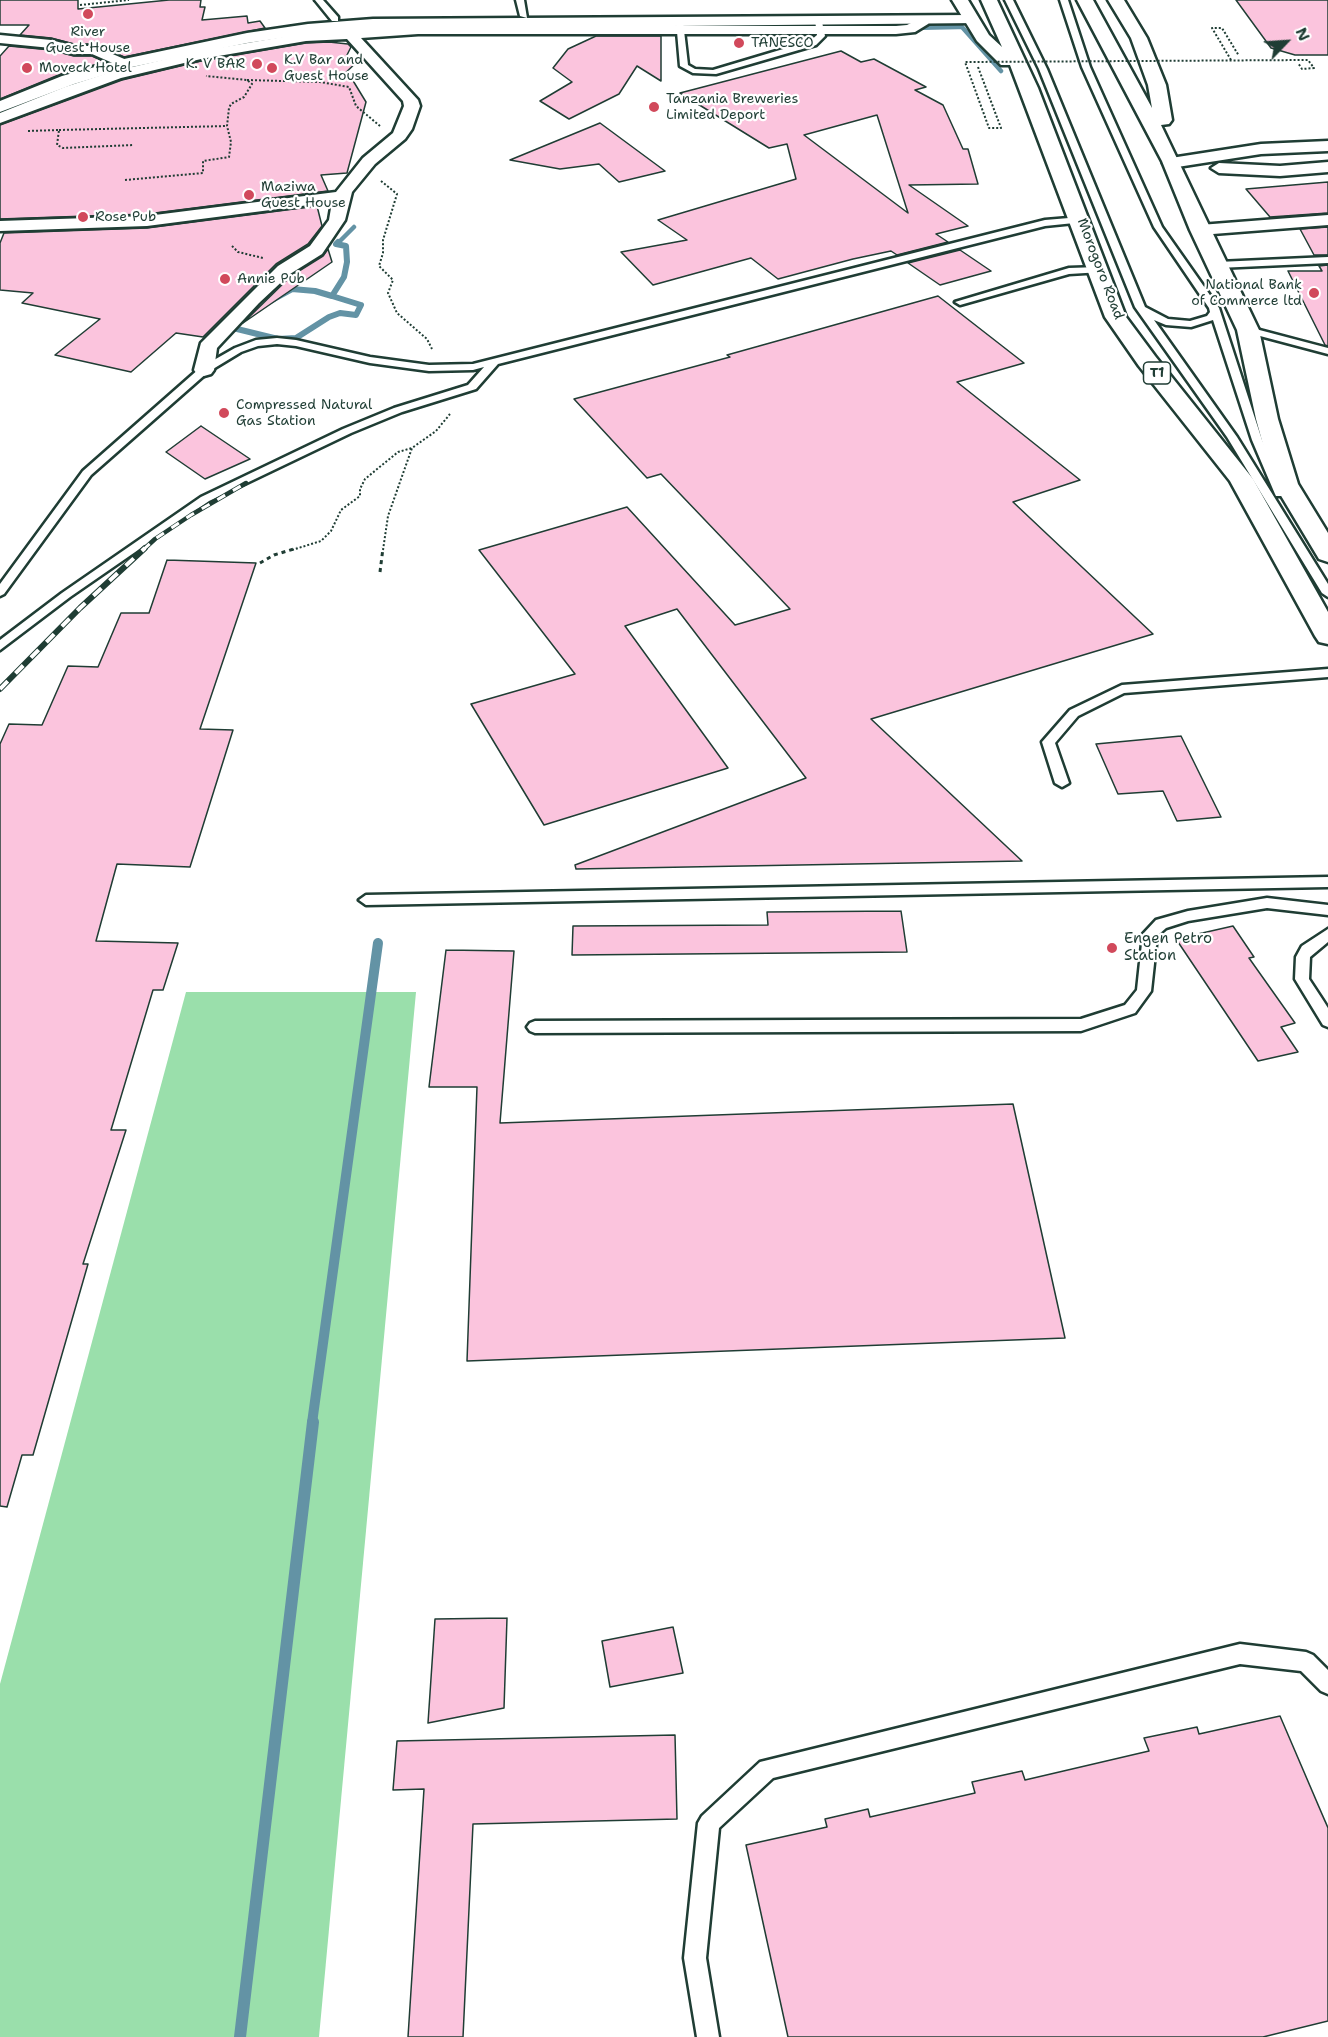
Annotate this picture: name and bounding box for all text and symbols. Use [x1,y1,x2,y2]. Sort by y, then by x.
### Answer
marker: River Guest House [81,7,95,21]
north arrow [1256,12,1316,72]
place label: River Guest House [45,24,131,56]
text: N [1291,24,1315,44]
place label: TANESCO [751,35,813,51]
marker: TANESCO [732,36,746,50]
place label: K.V Bar and Guest House [284,52,369,84]
place label: K. V BAR [186,56,245,72]
marker: K. V BAR [250,57,264,71]
place label: Moveck Hotel [39,60,132,76]
marker: Moveck Hotel [20,61,34,75]
marker: K.V Bar and Guest House [265,61,279,75]
place label: Tanzania Breweries Limited Deport [666,91,798,124]
marker: Tanzania Breweries Limited Deport [647,100,661,114]
place label: Maziwa Guest House [261,179,346,212]
marker: Maziwa Guest House [242,188,256,202]
place label: Rose Pub [95,209,156,225]
marker: Rose Pub [76,210,90,224]
street label: Morogoro Road [1073,216,1127,322]
place label: Annie Pub [237,271,305,287]
marker: Annie Pub [218,272,232,286]
place label: National Bank of Commerce ltd [1191,277,1302,310]
marker: National Bank of Commerce ltd [1307,286,1321,300]
road number: T1 [1144,362,1170,384]
place label: Compressed Natural Gas Station [236,397,372,430]
marker: Compressed Natural Gas Station [217,406,231,420]
place label: Engen Petro Station [1124,930,1212,965]
marker: Engen Petro Station [1105,941,1119,955]

